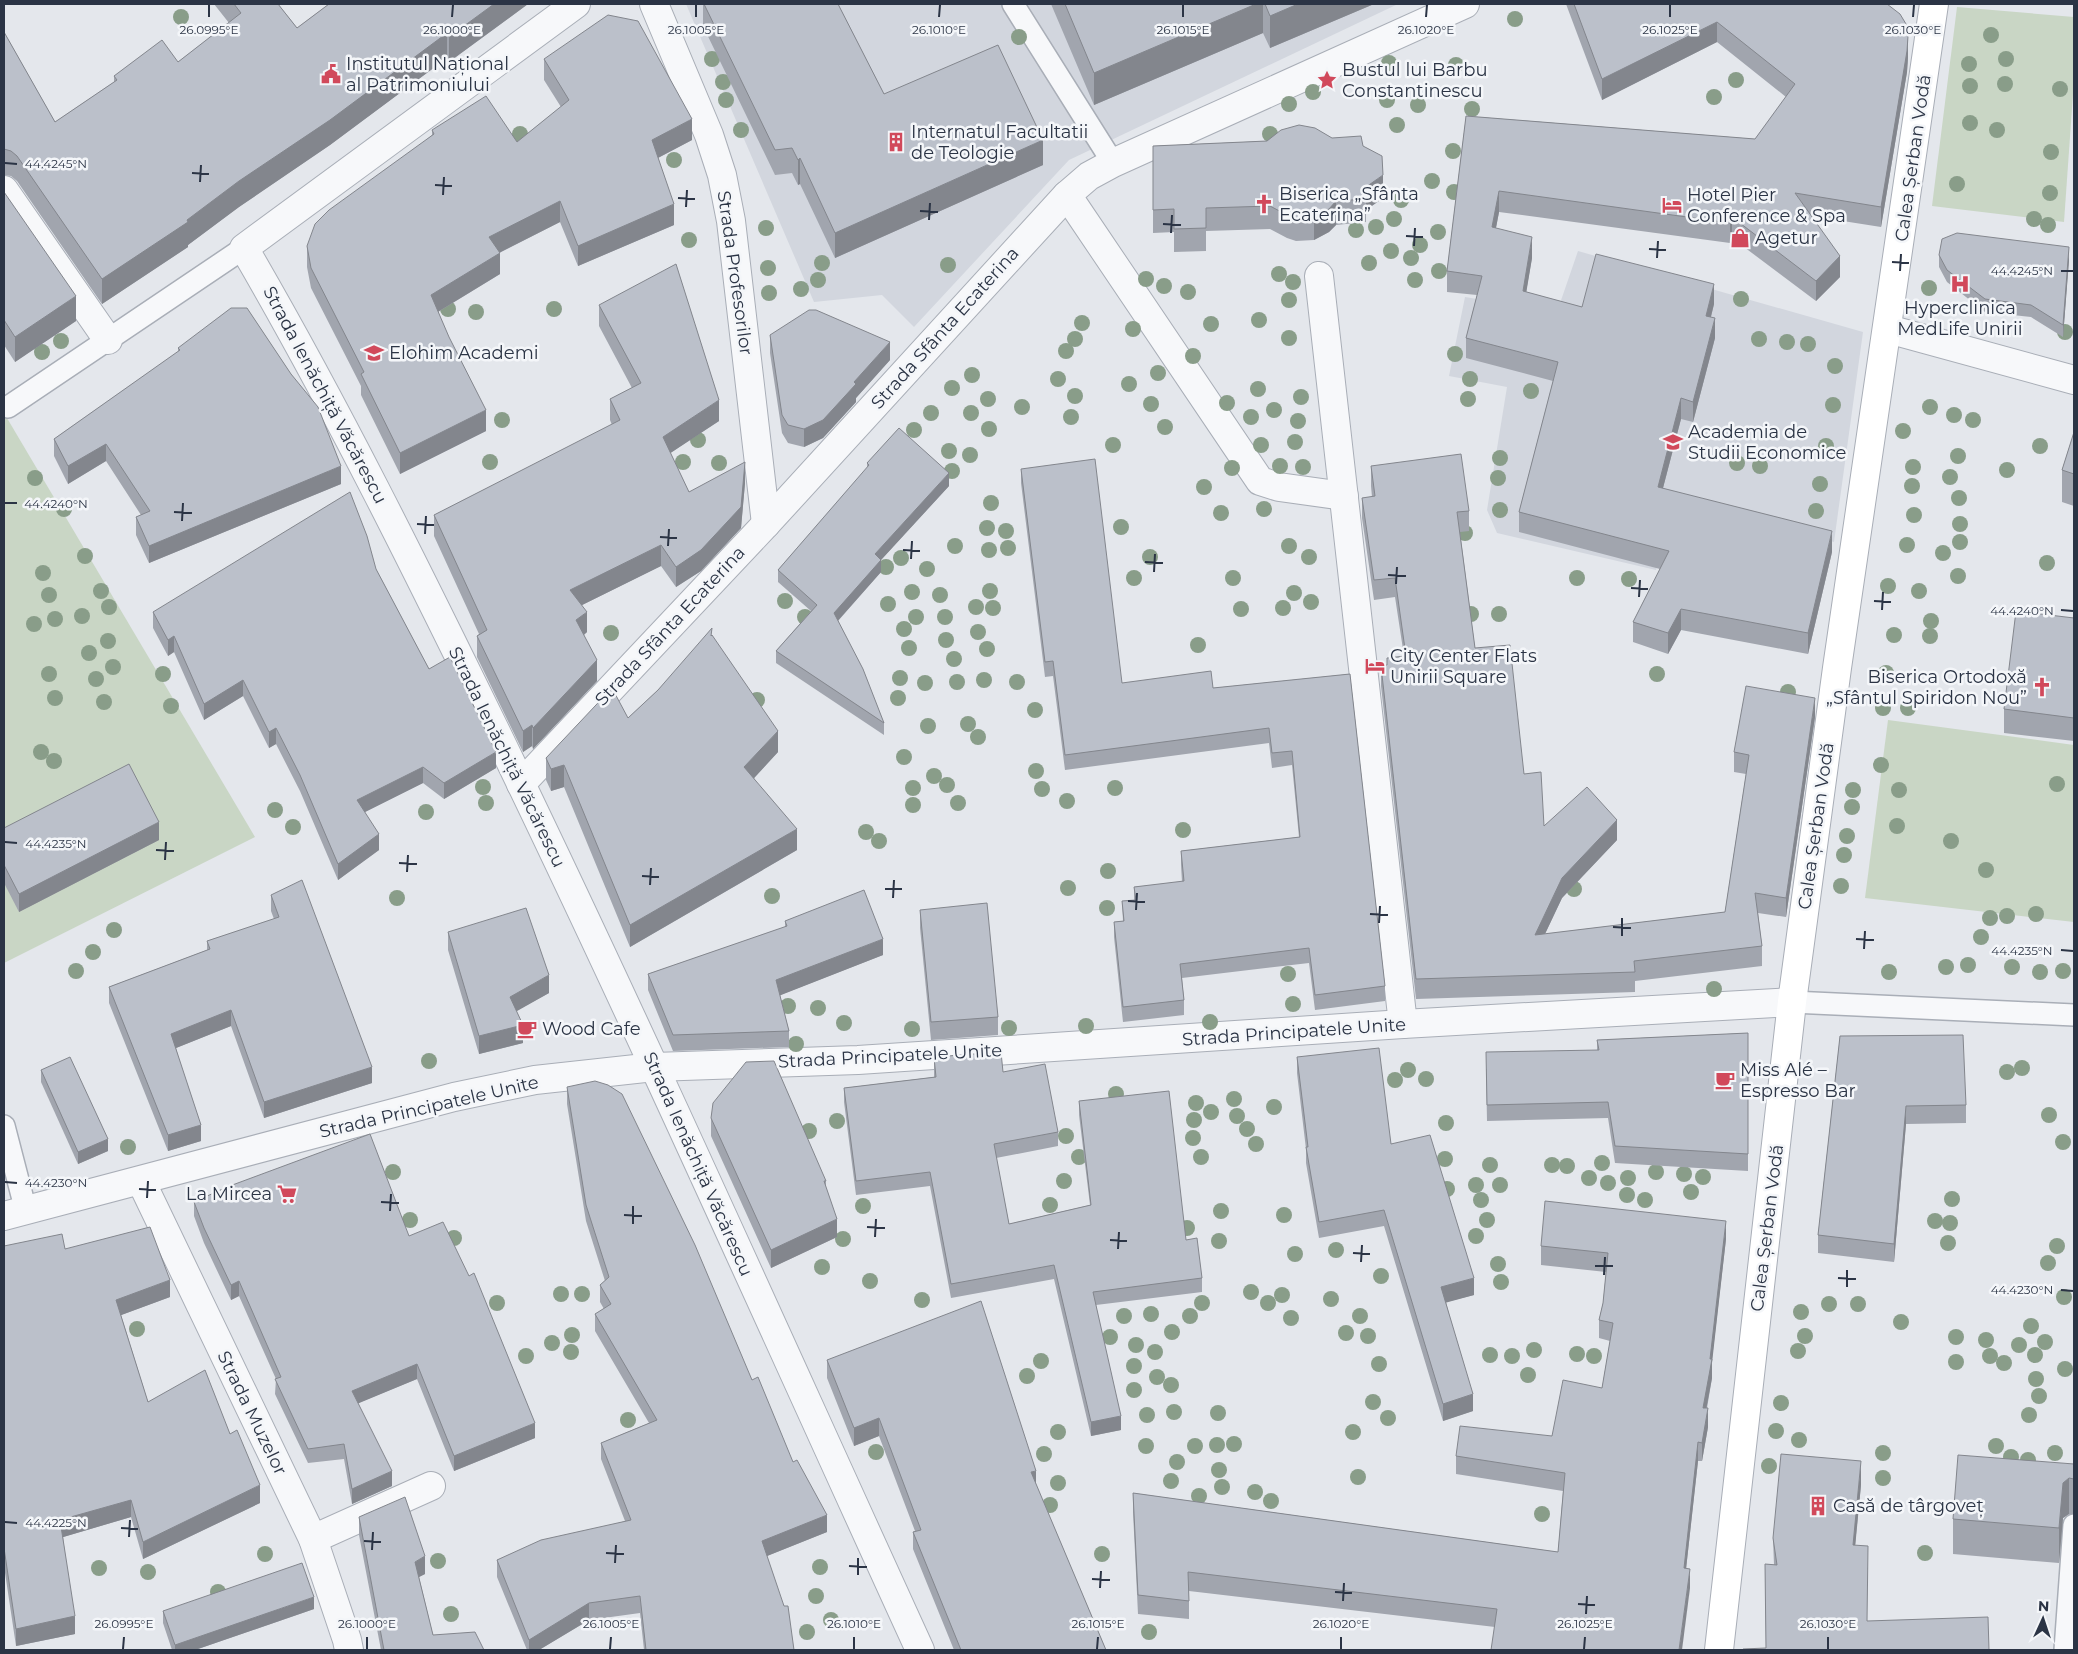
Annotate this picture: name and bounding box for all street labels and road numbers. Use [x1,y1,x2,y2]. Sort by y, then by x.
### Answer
street label: Calea Șerban Vodă [1890,73,1937,243]
street label: Strada Profesorilor [713,189,757,357]
street label: Strada Sfânta Ecaterina [866,242,1024,414]
street label: Strada Ienăchiță Văcărescu [257,283,392,508]
street label: Strada Sfânta Ecaterina [590,542,750,710]
street label: Strada Ienăchiță Văcărescu [443,643,570,871]
street label: Calea Șerban Vodă [1793,741,1840,911]
street label: Strada Principatele Unite [1181,1013,1407,1051]
street label: Strada Principatele Unite [777,1039,1003,1073]
street label: Strada Ienăchiță Văcărescu [638,1048,757,1280]
street label: Strada Principatele Unite [317,1071,541,1143]
street label: Calea Șerban Vodă [1746,1143,1789,1313]
street label: Strada Muzelor [212,1347,292,1479]

